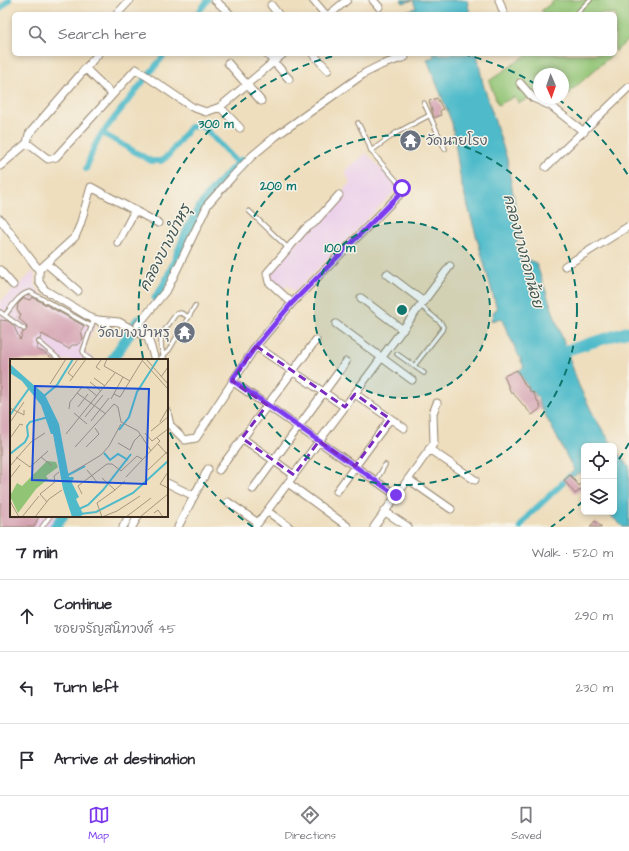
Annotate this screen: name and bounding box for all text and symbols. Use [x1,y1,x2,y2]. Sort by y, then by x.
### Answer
search box [12,12,617,56]
icon: search [26,23,48,45]
text: Search here [58,24,147,45]
north arrow [533,68,569,104]
text: 300 m [197,116,234,133]
temple icon: วัดนายโรง [397,128,423,154]
place label: วัดนายโรง [426,131,488,151]
text: 200 m [259,178,297,195]
route start [393,179,411,197]
water label: คลองบางกอกน้อย [498,192,549,311]
water label: คลองบางบำหรุ [134,199,197,295]
text: 100 m [325,240,356,257]
centre of rings [395,303,409,317]
temple icon: วัดบางบำหรุ [172,320,198,346]
place label: วัดบางบำหรุ [98,323,170,343]
inset map [10,359,168,517]
map controls [581,443,617,515]
button: locate [581,443,617,479]
button: layers [581,479,617,515]
route end [387,486,405,504]
text: 7 min [16,541,58,565]
text: Walk · 520 m [532,544,613,562]
text: Continue [54,594,112,615]
icon: ahead [16,605,38,627]
text: 290 m [575,607,613,625]
text: ซอยจรัญสนิทวงศ์ 45 [54,620,176,638]
icon: left [16,677,38,699]
text: Turn left [54,677,118,698]
text: 230 m [575,679,613,697]
icon: arrive [16,749,38,771]
text: Arrive at destination [54,749,195,770]
tab: Map [88,804,110,843]
tab: Directions [285,804,336,843]
tab: Saved [511,804,541,843]

